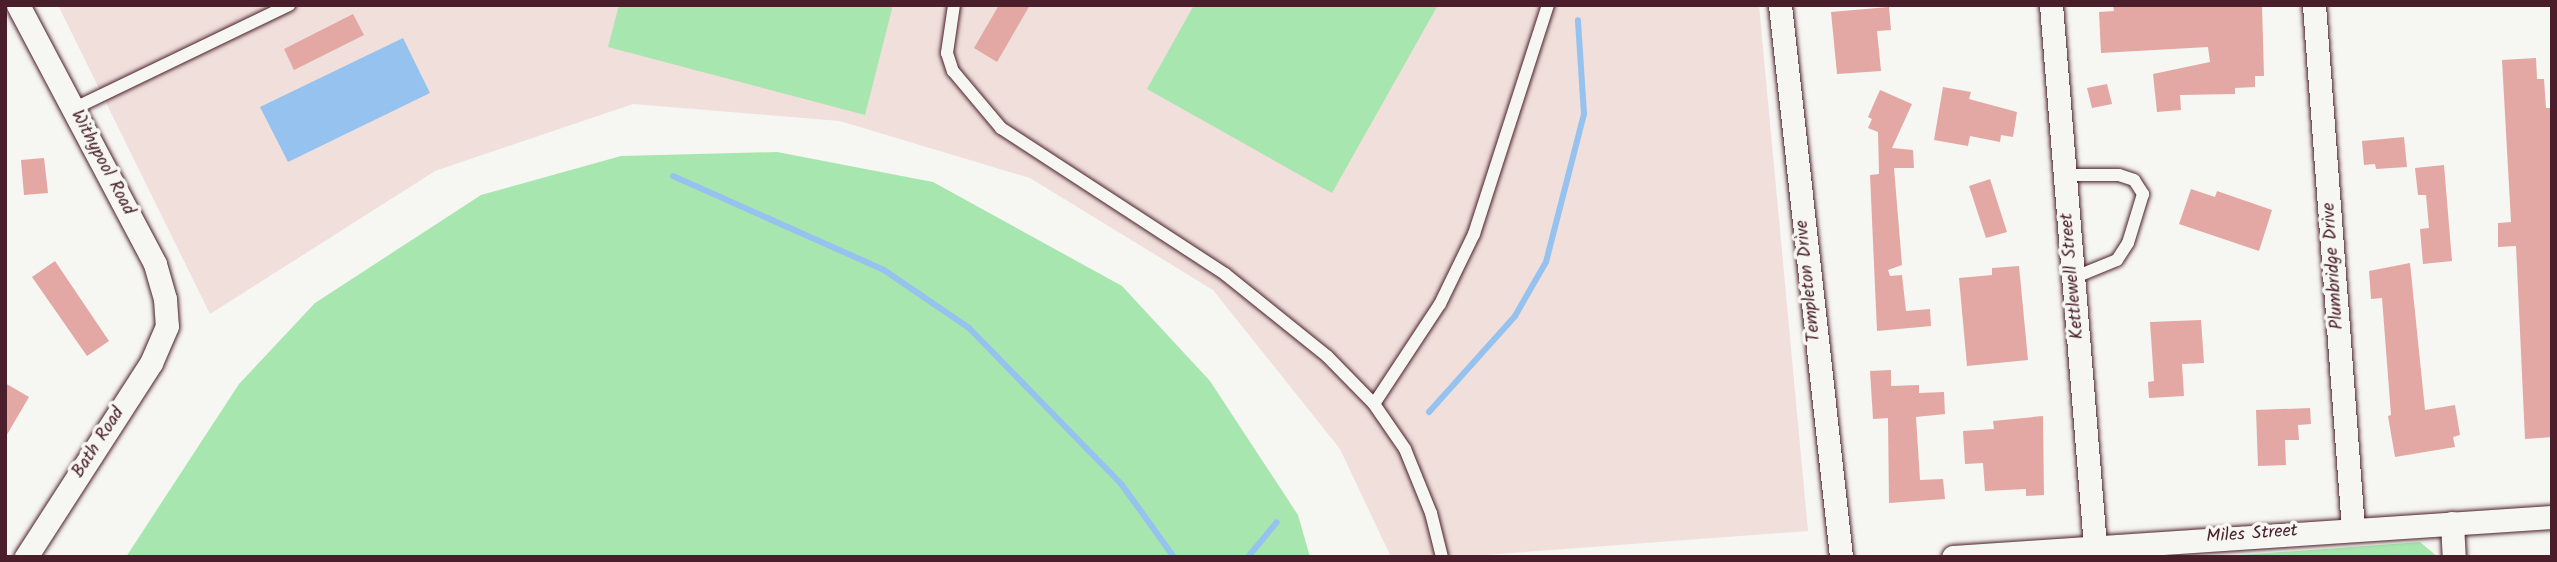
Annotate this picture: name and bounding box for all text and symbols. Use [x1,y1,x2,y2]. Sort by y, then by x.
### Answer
street label: Withypool Road [65,107,139,219]
street label: Plumbridge Drive [2319,202,2349,330]
street label: Kettlewell Street [2057,212,2089,340]
street label: Templeton Drive [1792,219,1826,343]
street label: Bath Road [68,404,130,482]
street label: Miles Street [2206,521,2298,549]

